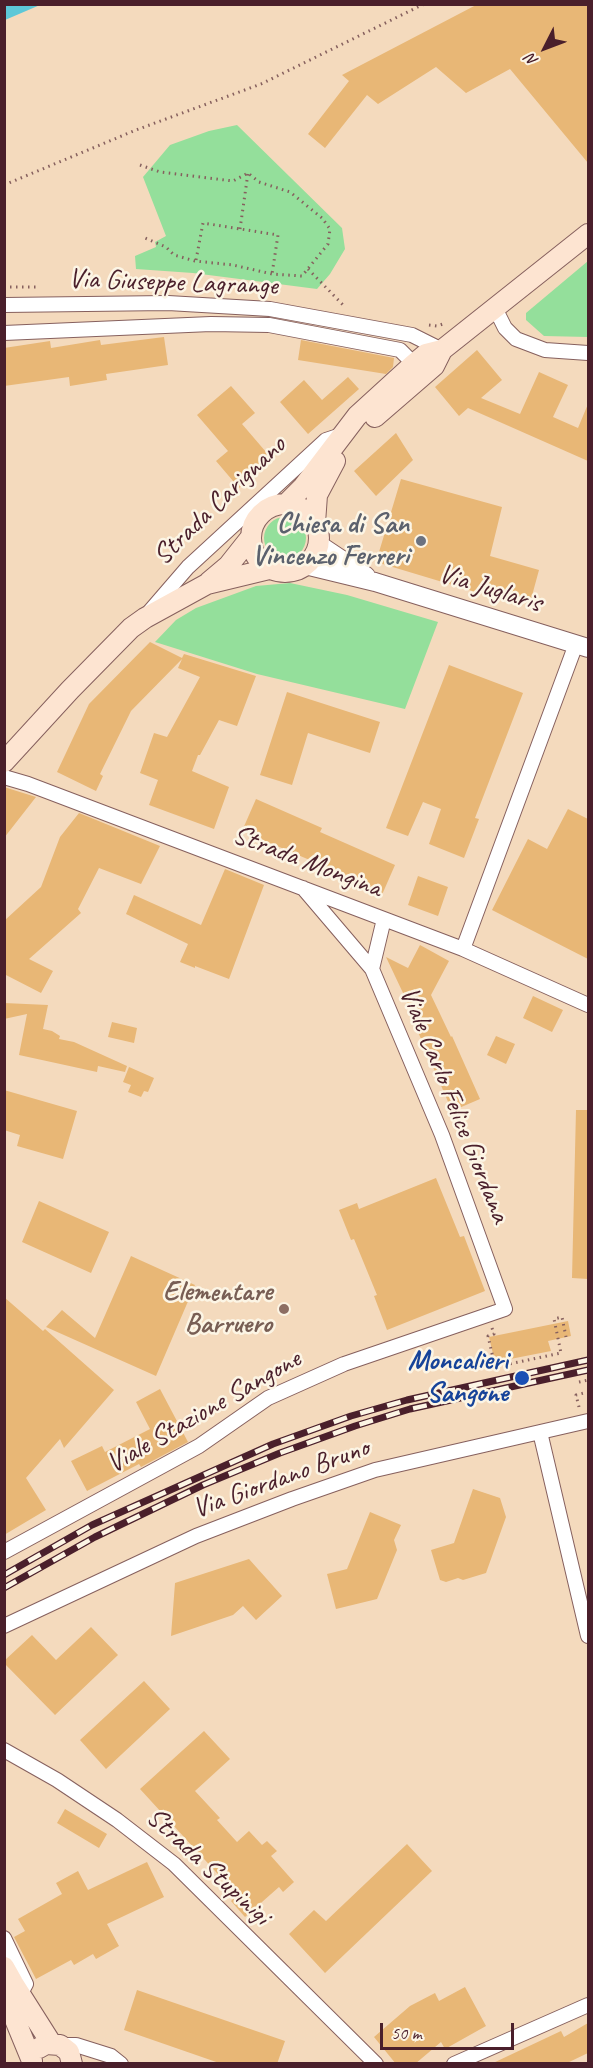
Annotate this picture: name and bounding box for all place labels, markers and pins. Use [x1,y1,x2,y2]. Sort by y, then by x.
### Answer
place label: Chiesa di San Vincenzo Ferreri [252,508,409,574]
marker: Chiesa di San Vincenzo Ferreri [414,534,428,548]
place label: Elementare Barruero [163,1276,272,1342]
marker: Elementare Barruero [277,1302,291,1316]
place label: Moncalieri Sangone [408,1345,508,1411]
marker: Moncalieri Sangone [513,1369,531,1387]

